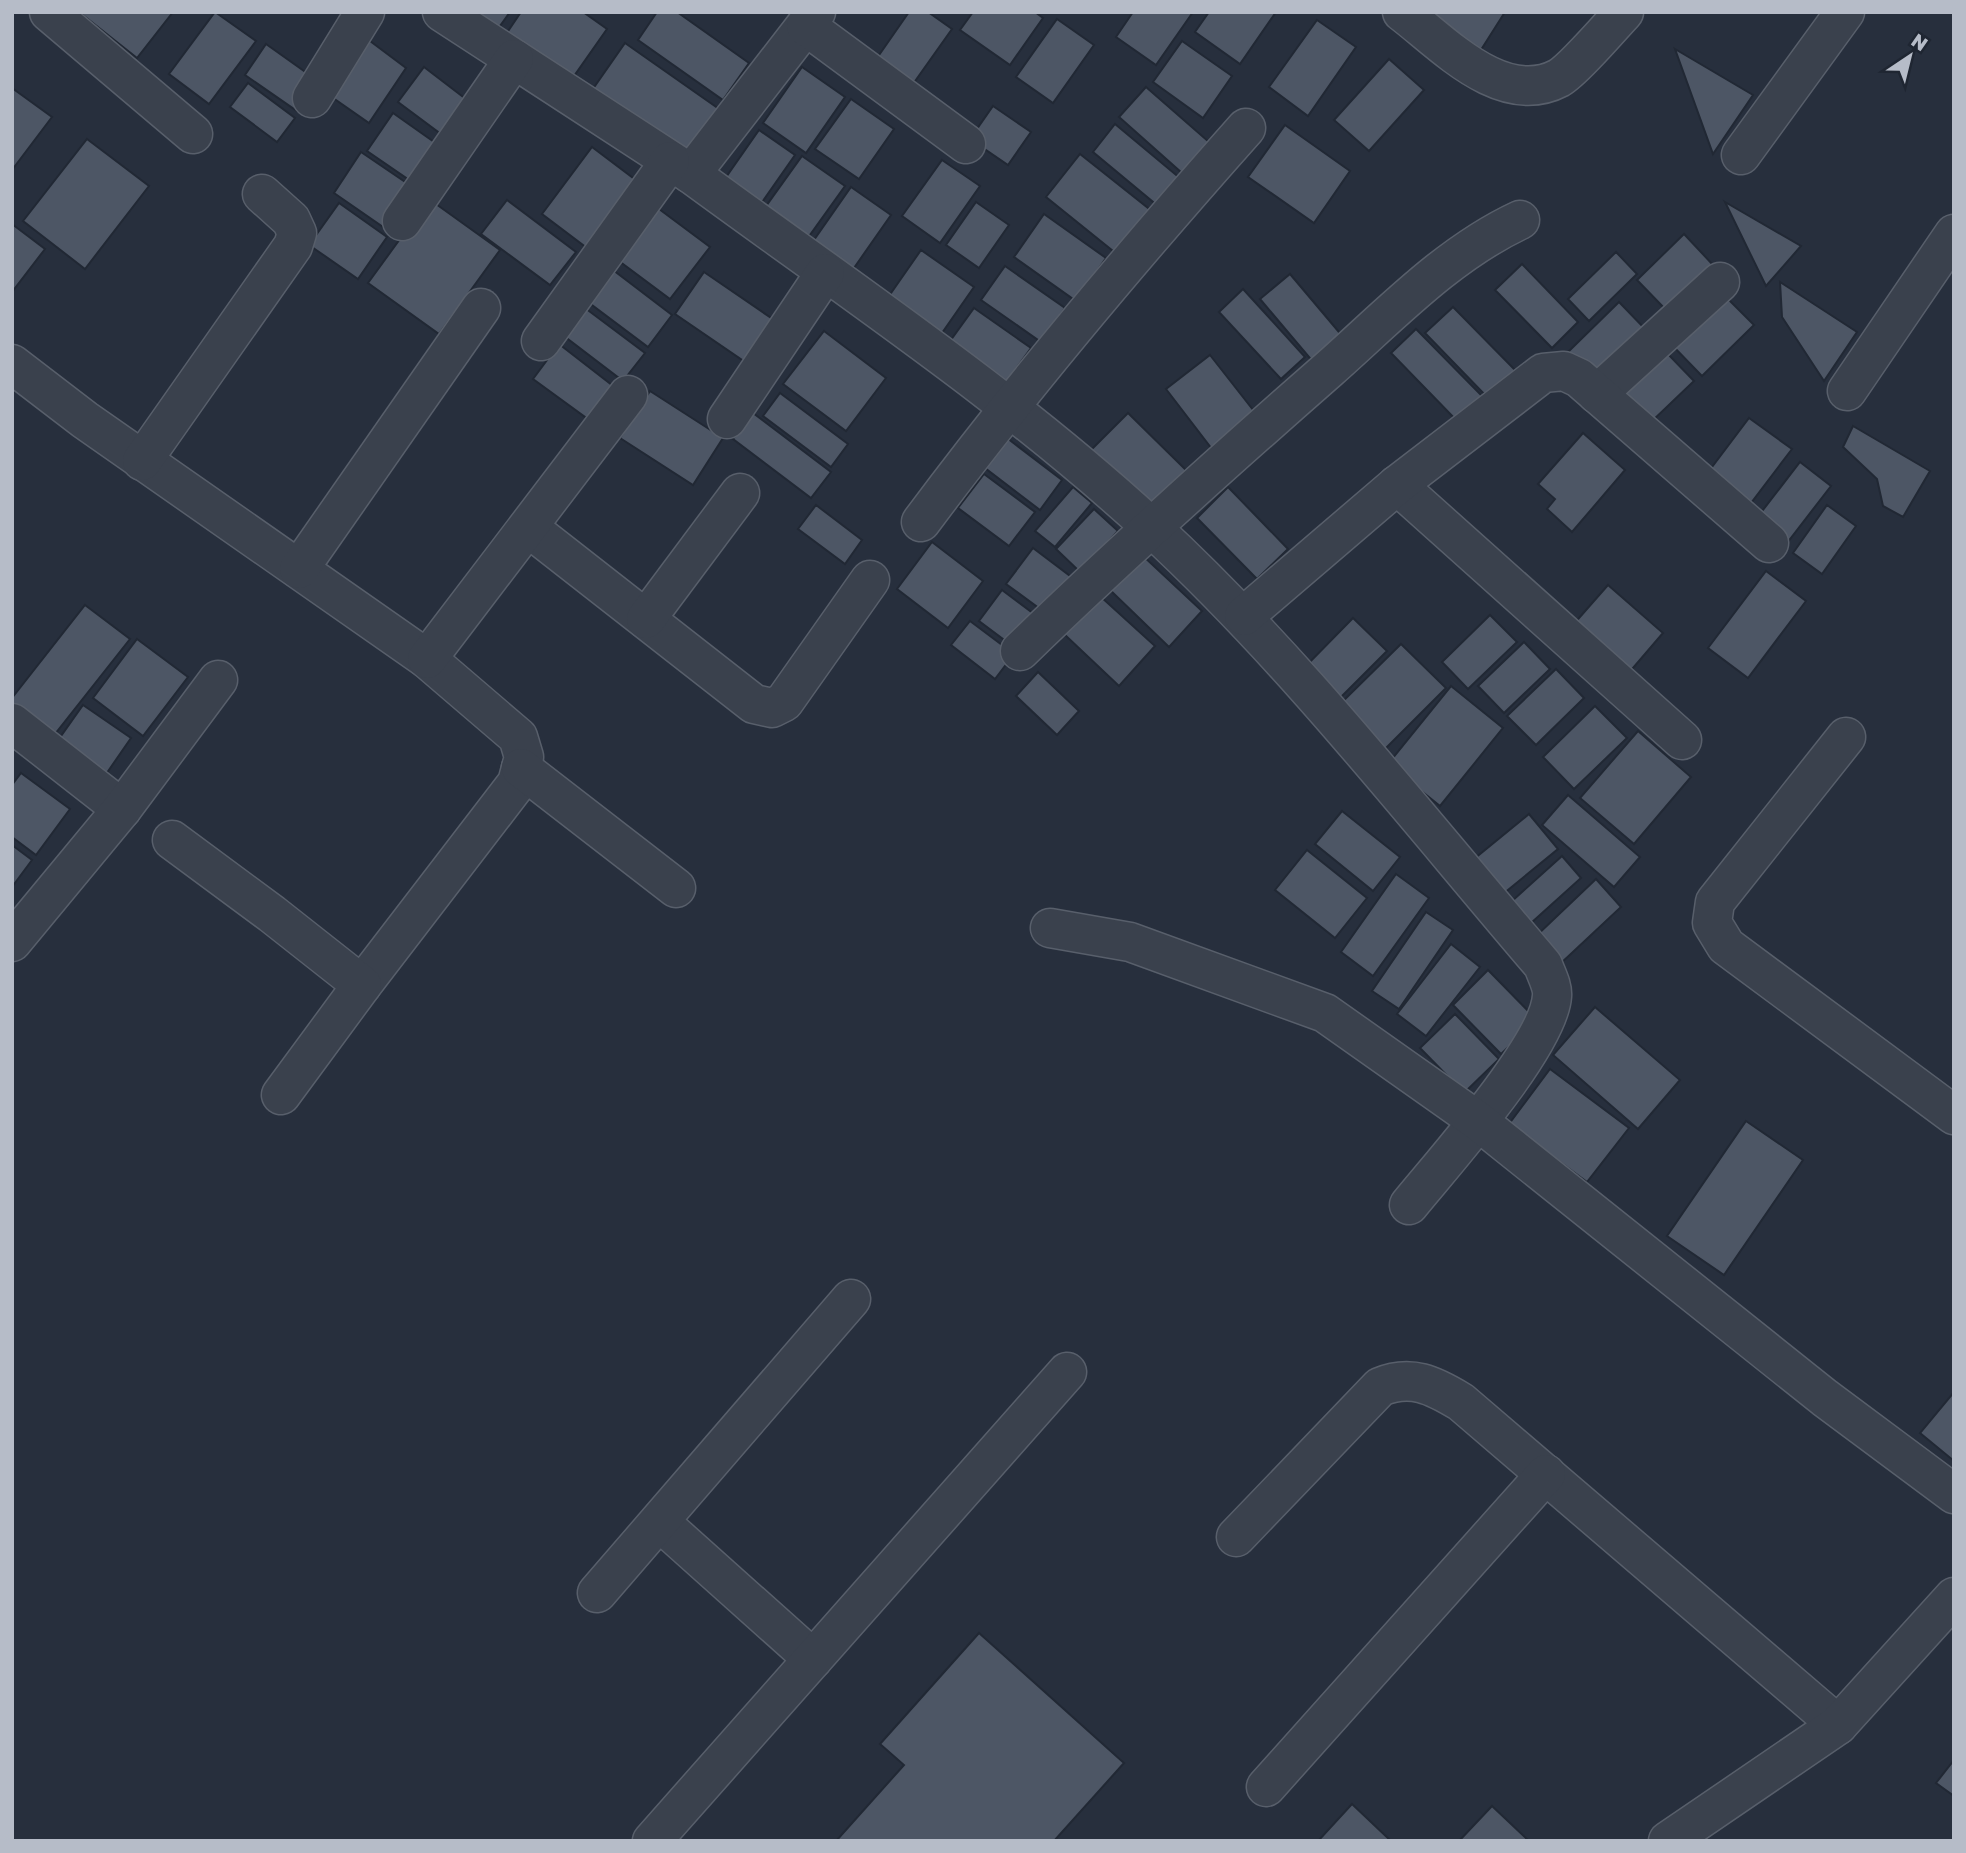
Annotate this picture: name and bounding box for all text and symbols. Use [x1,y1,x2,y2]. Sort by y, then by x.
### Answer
north arrow [1875,21,1945,91]
text: N [1908,28,1933,55]

